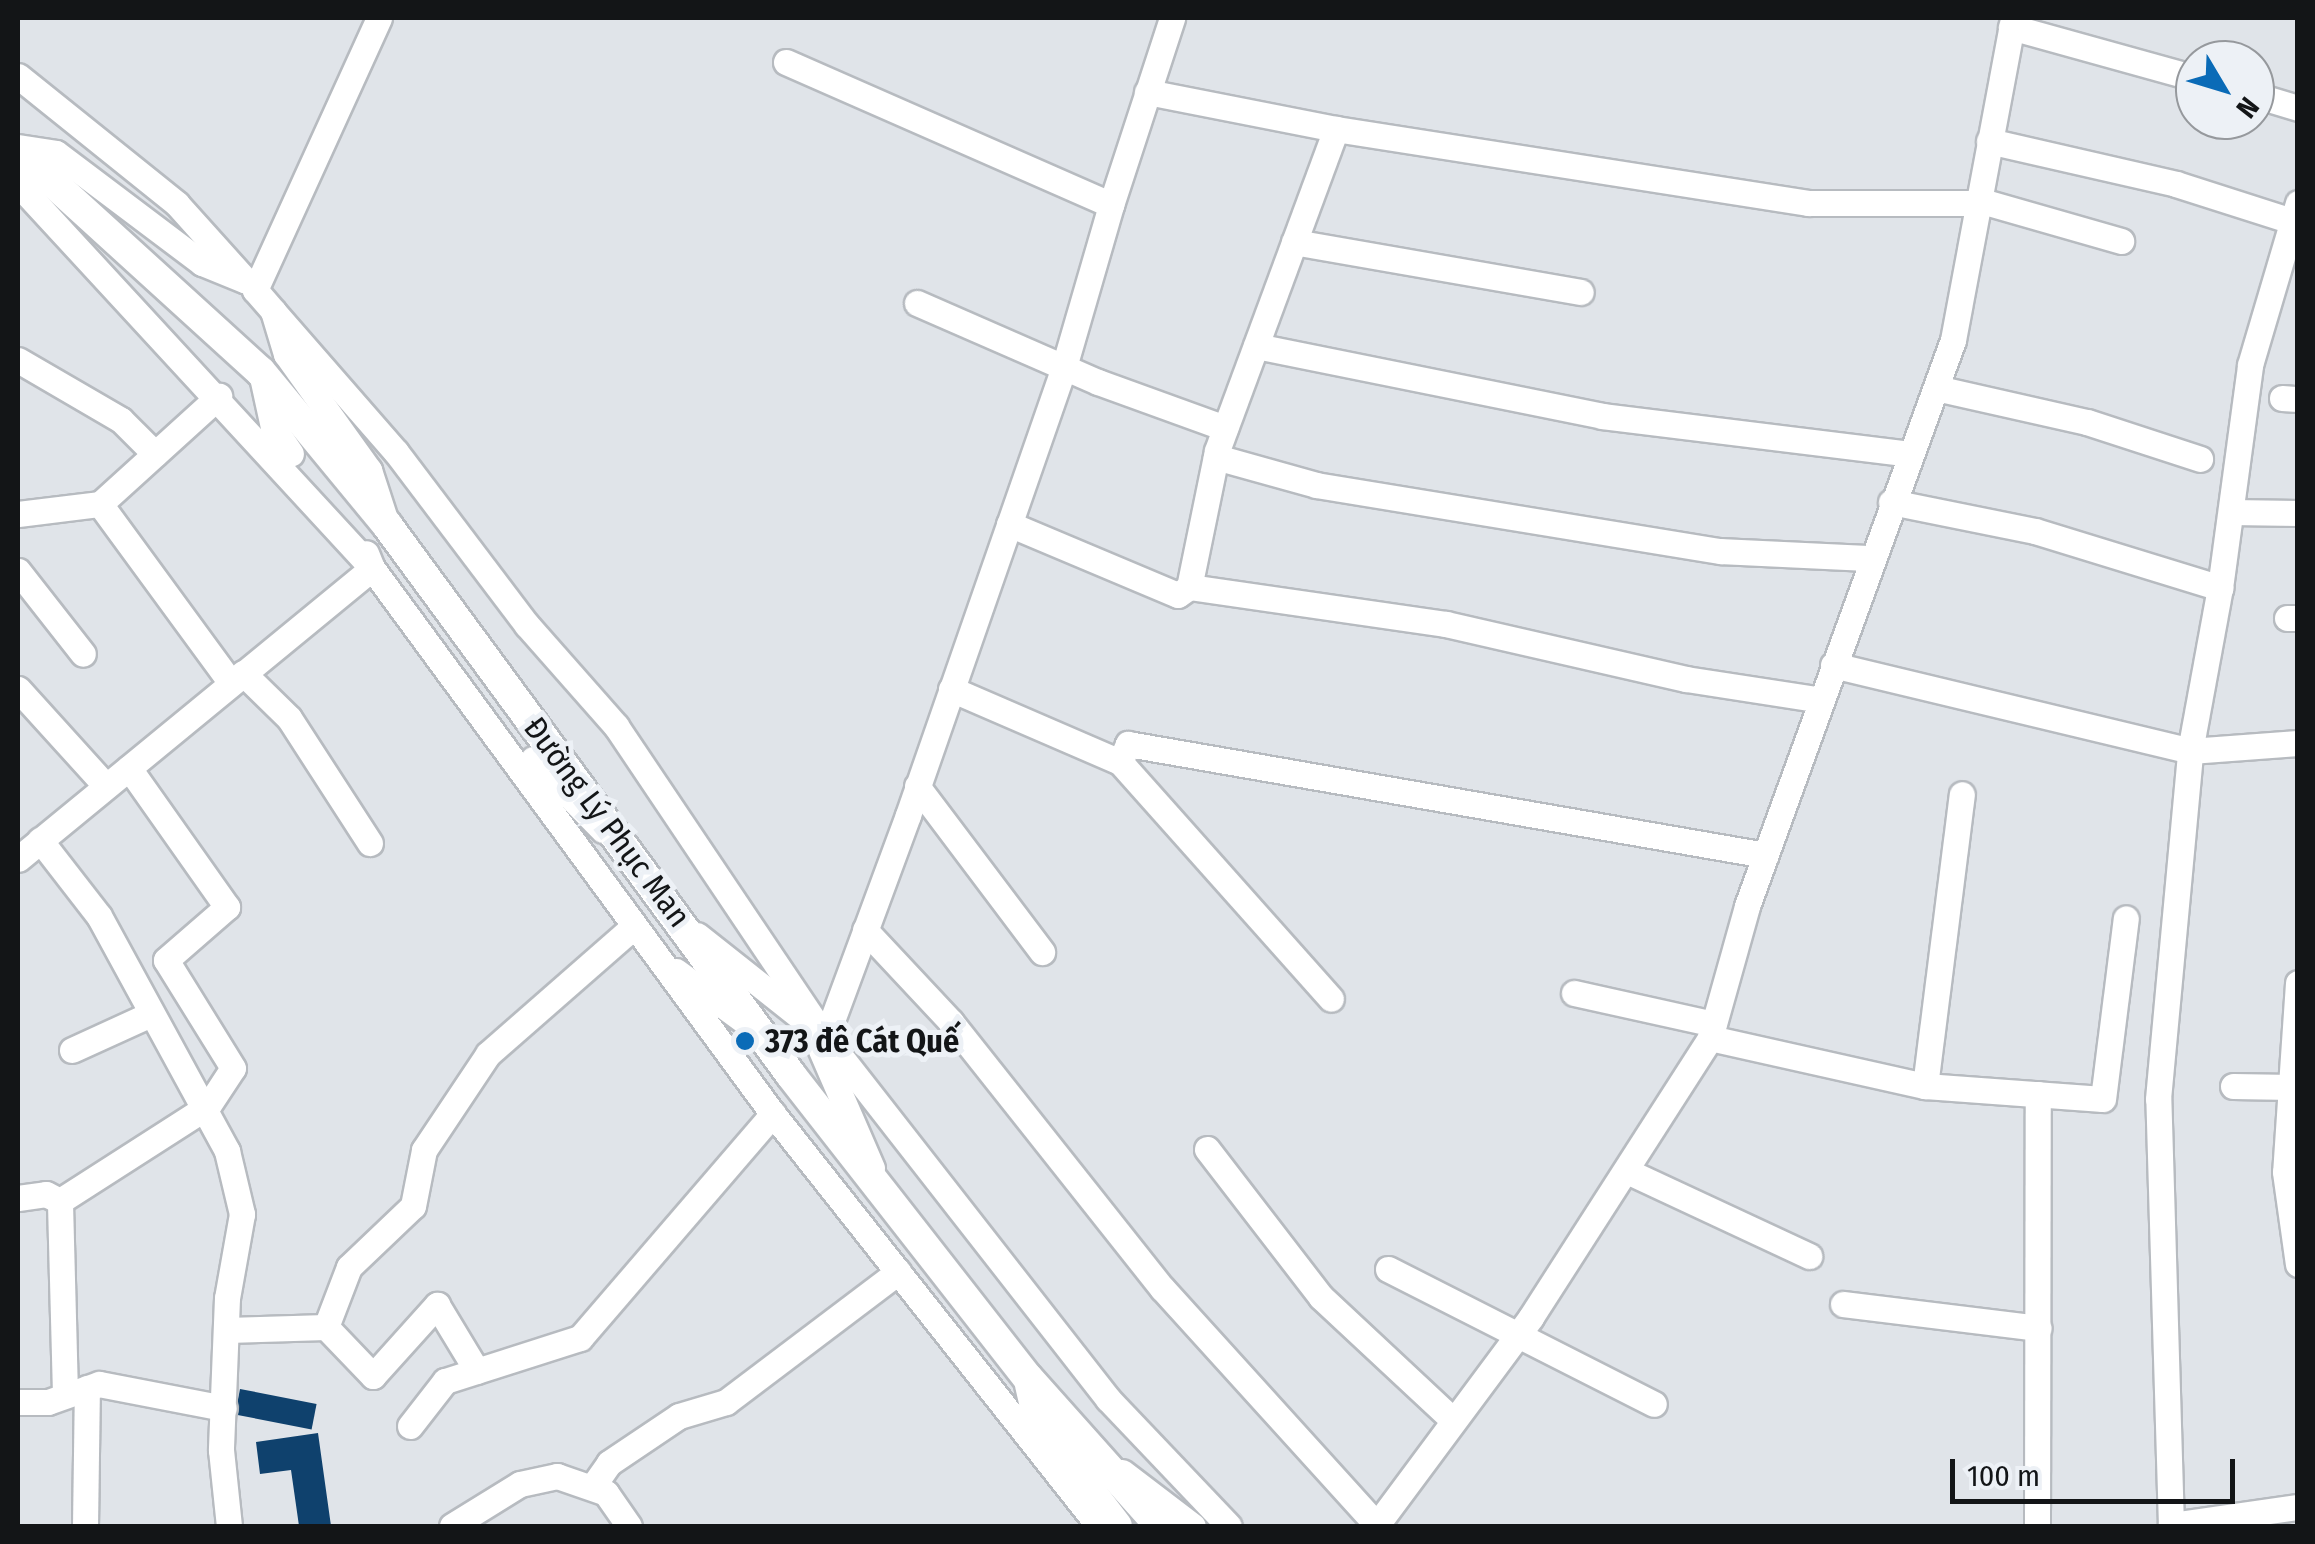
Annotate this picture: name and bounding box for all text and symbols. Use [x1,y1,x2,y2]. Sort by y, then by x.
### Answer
north arrow [2175,40,2275,140]
text: N [2229,91,2266,124]
street label: Đường Lý Phục Man [516,709,698,935]
place label: 373 đê Cát Quế [765,1022,959,1060]
marker: 373 đê Cát Quế [734,1030,756,1052]
scale bar [1955,1439,2240,1501]
text: 100 m [1967,1458,2040,1494]

